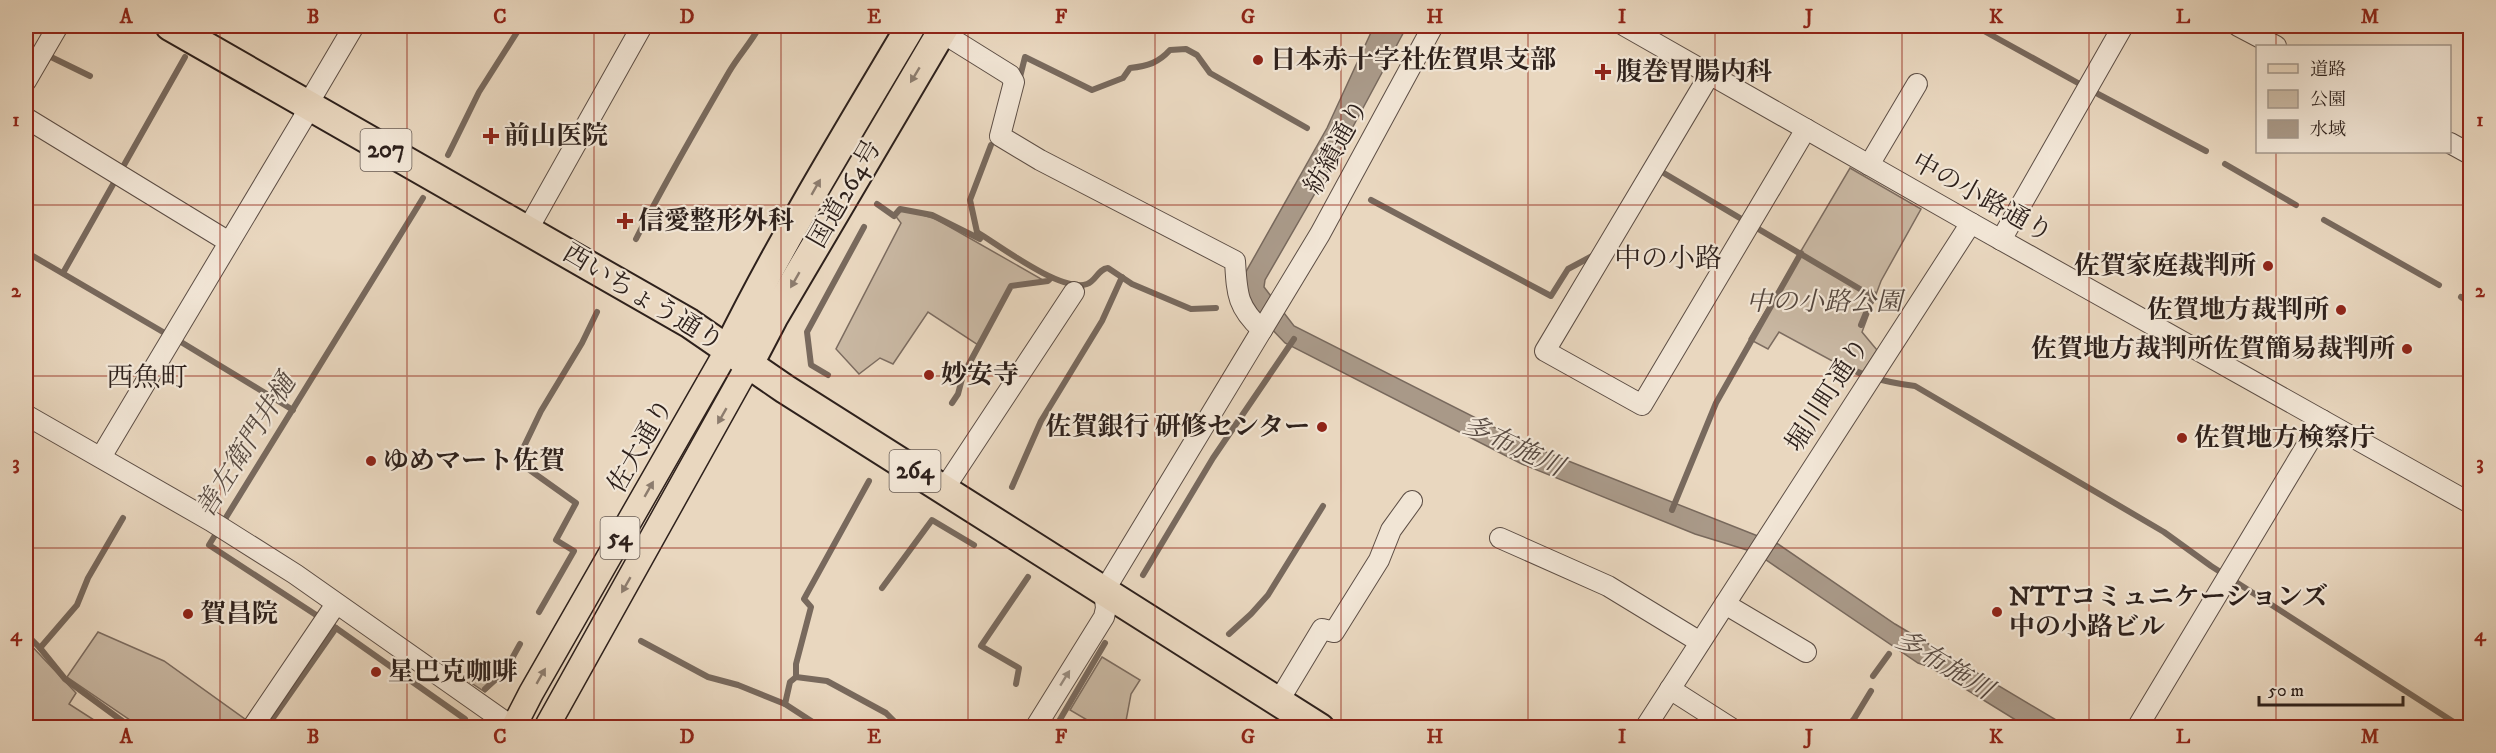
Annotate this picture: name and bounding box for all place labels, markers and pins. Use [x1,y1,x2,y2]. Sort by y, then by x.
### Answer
place label: 日本赤十字社佐賀県支部 [1270,44,1556,77]
marker: 日本赤十字社佐賀県支部 [1251,53,1265,67]
place label: 腹巻胃腸内科 [1616,56,1772,89]
marker: 腹巻胃腸内科 [1594,63,1612,81]
place label: 前山医院 [504,120,608,153]
marker: 前山医院 [482,127,500,145]
place label: 信愛整形外科 [638,205,794,238]
marker: 信愛整形外科 [616,212,634,230]
place label: 佐賀家庭裁判所 [2074,250,2256,283]
marker: 佐賀家庭裁判所 [2261,259,2275,273]
place label: 佐賀地方裁判所 [2147,294,2329,327]
marker: 佐賀地方裁判所 [2334,303,2348,317]
place label: 佐賀地方裁判所佐賀簡易裁判所 [2031,333,2395,366]
marker: 佐賀地方裁判所佐賀簡易裁判所 [2400,342,2414,356]
place label: 妙安寺 [941,359,1019,392]
marker: 妙安寺 [922,368,936,382]
place label: 佐賀銀行 研修センター [1045,411,1310,444]
marker: 佐賀銀行 研修センター [1315,420,1329,434]
place label: 佐賀地方検察庁 [2194,422,2376,455]
marker: 佐賀地方検察庁 [2175,431,2189,445]
place label: ゆめマート佐賀 [383,445,565,478]
marker: ゆめマート佐賀 [364,454,378,468]
place label: NTTコミュニケーションズ 中の小路ビル [2009,581,2328,644]
place label: 賀昌院 [200,598,278,631]
marker: NTTコミュニケーションズ 中の小路ビル [1990,605,2004,619]
marker: 賀昌院 [181,607,195,621]
place label: 星巴克咖啡 [388,656,518,689]
marker: 星巴克咖啡 [369,665,383,679]

